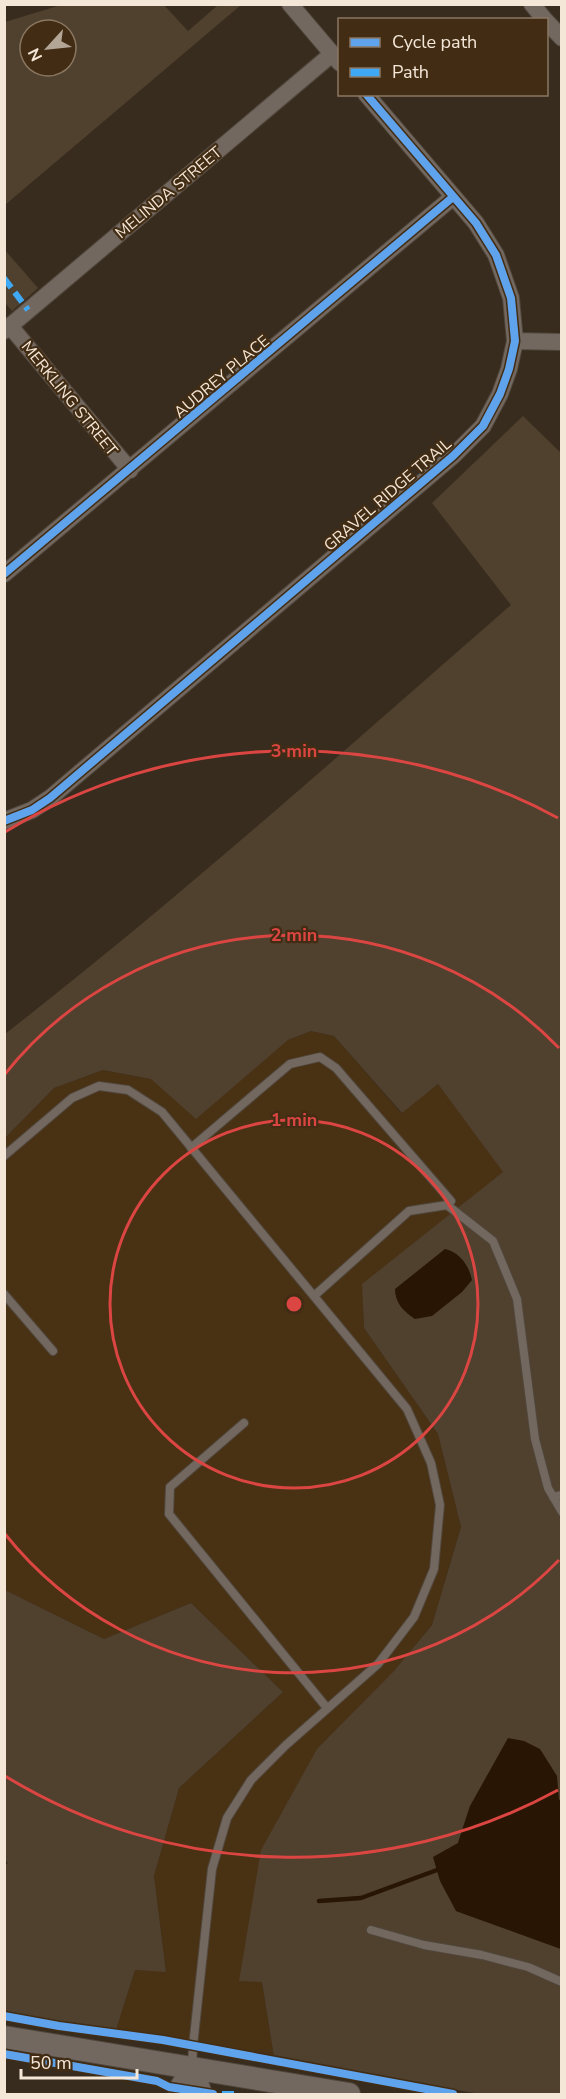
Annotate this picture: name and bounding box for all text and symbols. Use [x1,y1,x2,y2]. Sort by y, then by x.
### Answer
north arrow [18,18,78,78]
legend [338,18,548,96]
text: Cycle path [392,30,477,54]
text: N [23,44,48,65]
text: Path [392,60,429,84]
street label: MELINDA STREET [111,141,227,244]
street label: AUDREY PLACE [169,330,274,423]
street label: MERKLING STREET [16,336,123,461]
street label: GRAVEL RIDGE TRAIL [319,433,456,556]
text: 3 min [271,739,317,763]
text: 2 min [271,923,317,947]
text: 1 min [271,1108,317,1132]
centre of rings [284,1294,304,1314]
scale bar [21,2042,136,2080]
text: 50 m [30,2051,72,2075]

